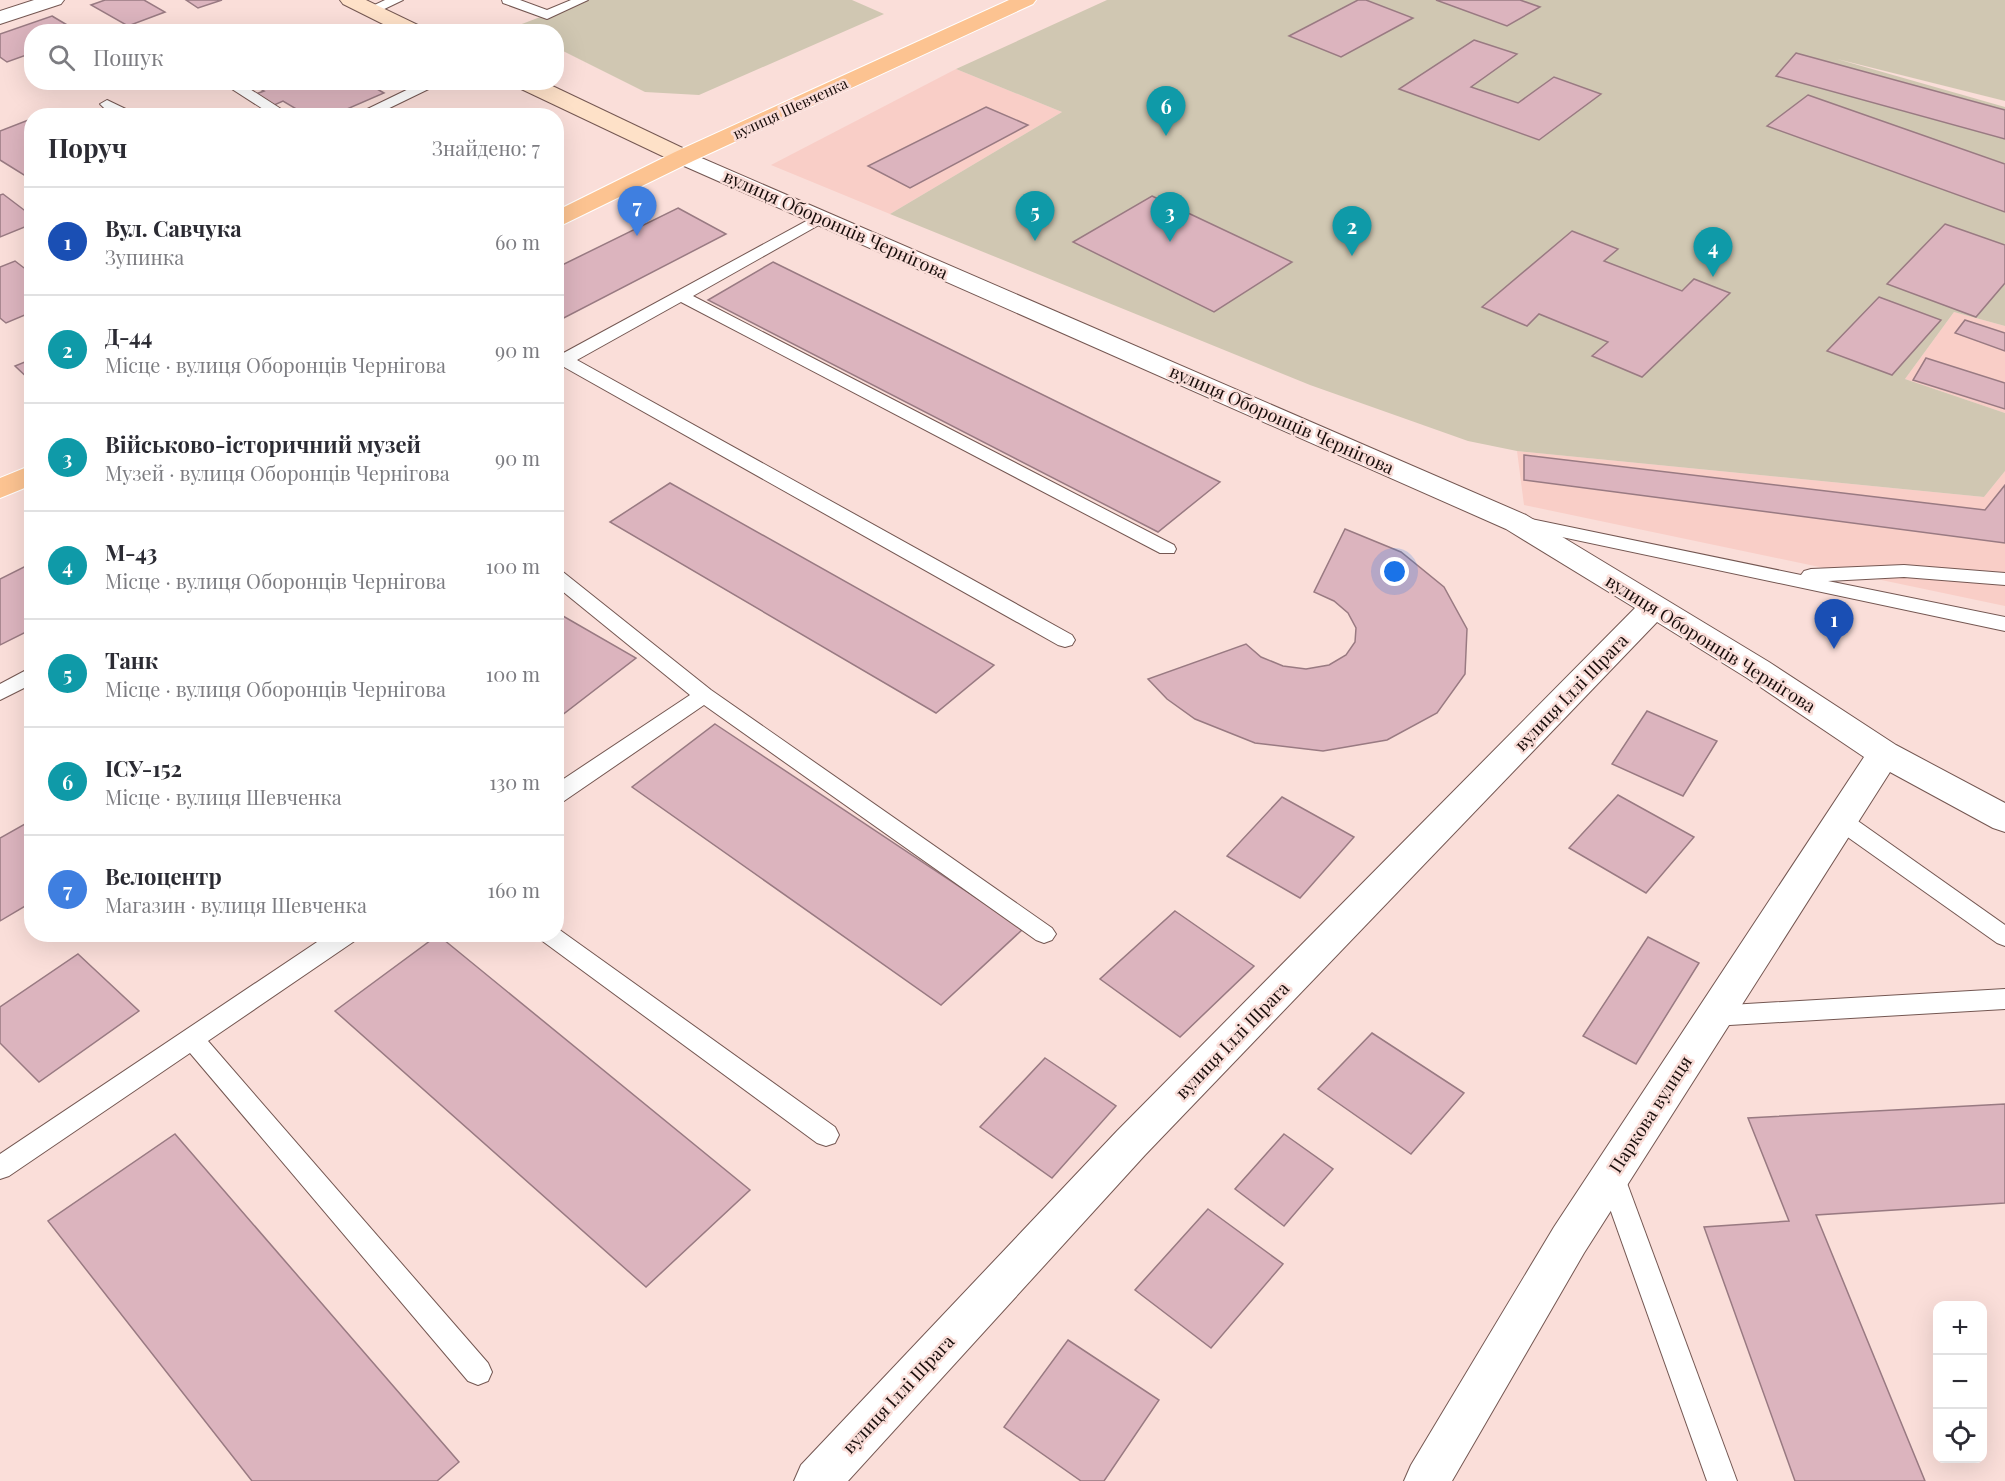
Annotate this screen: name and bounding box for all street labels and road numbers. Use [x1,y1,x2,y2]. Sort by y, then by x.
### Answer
street label: вулиця Шевченка [729,72,851,143]
street label: вулиця Оборонців Чернігова [720,164,952,284]
street label: вулиця Оборонців Чернігова [1166,359,1398,479]
street label: вулиця Оборонців Чернігова [1601,568,1821,718]
street label: вулиця Іллі Шрага [1509,628,1633,756]
street label: вулиця Іллі Шрага [1170,976,1294,1104]
street label: Паркова вулиця [1603,1051,1697,1177]
street label: вулиця Іллі Шрага [837,1329,959,1459]

